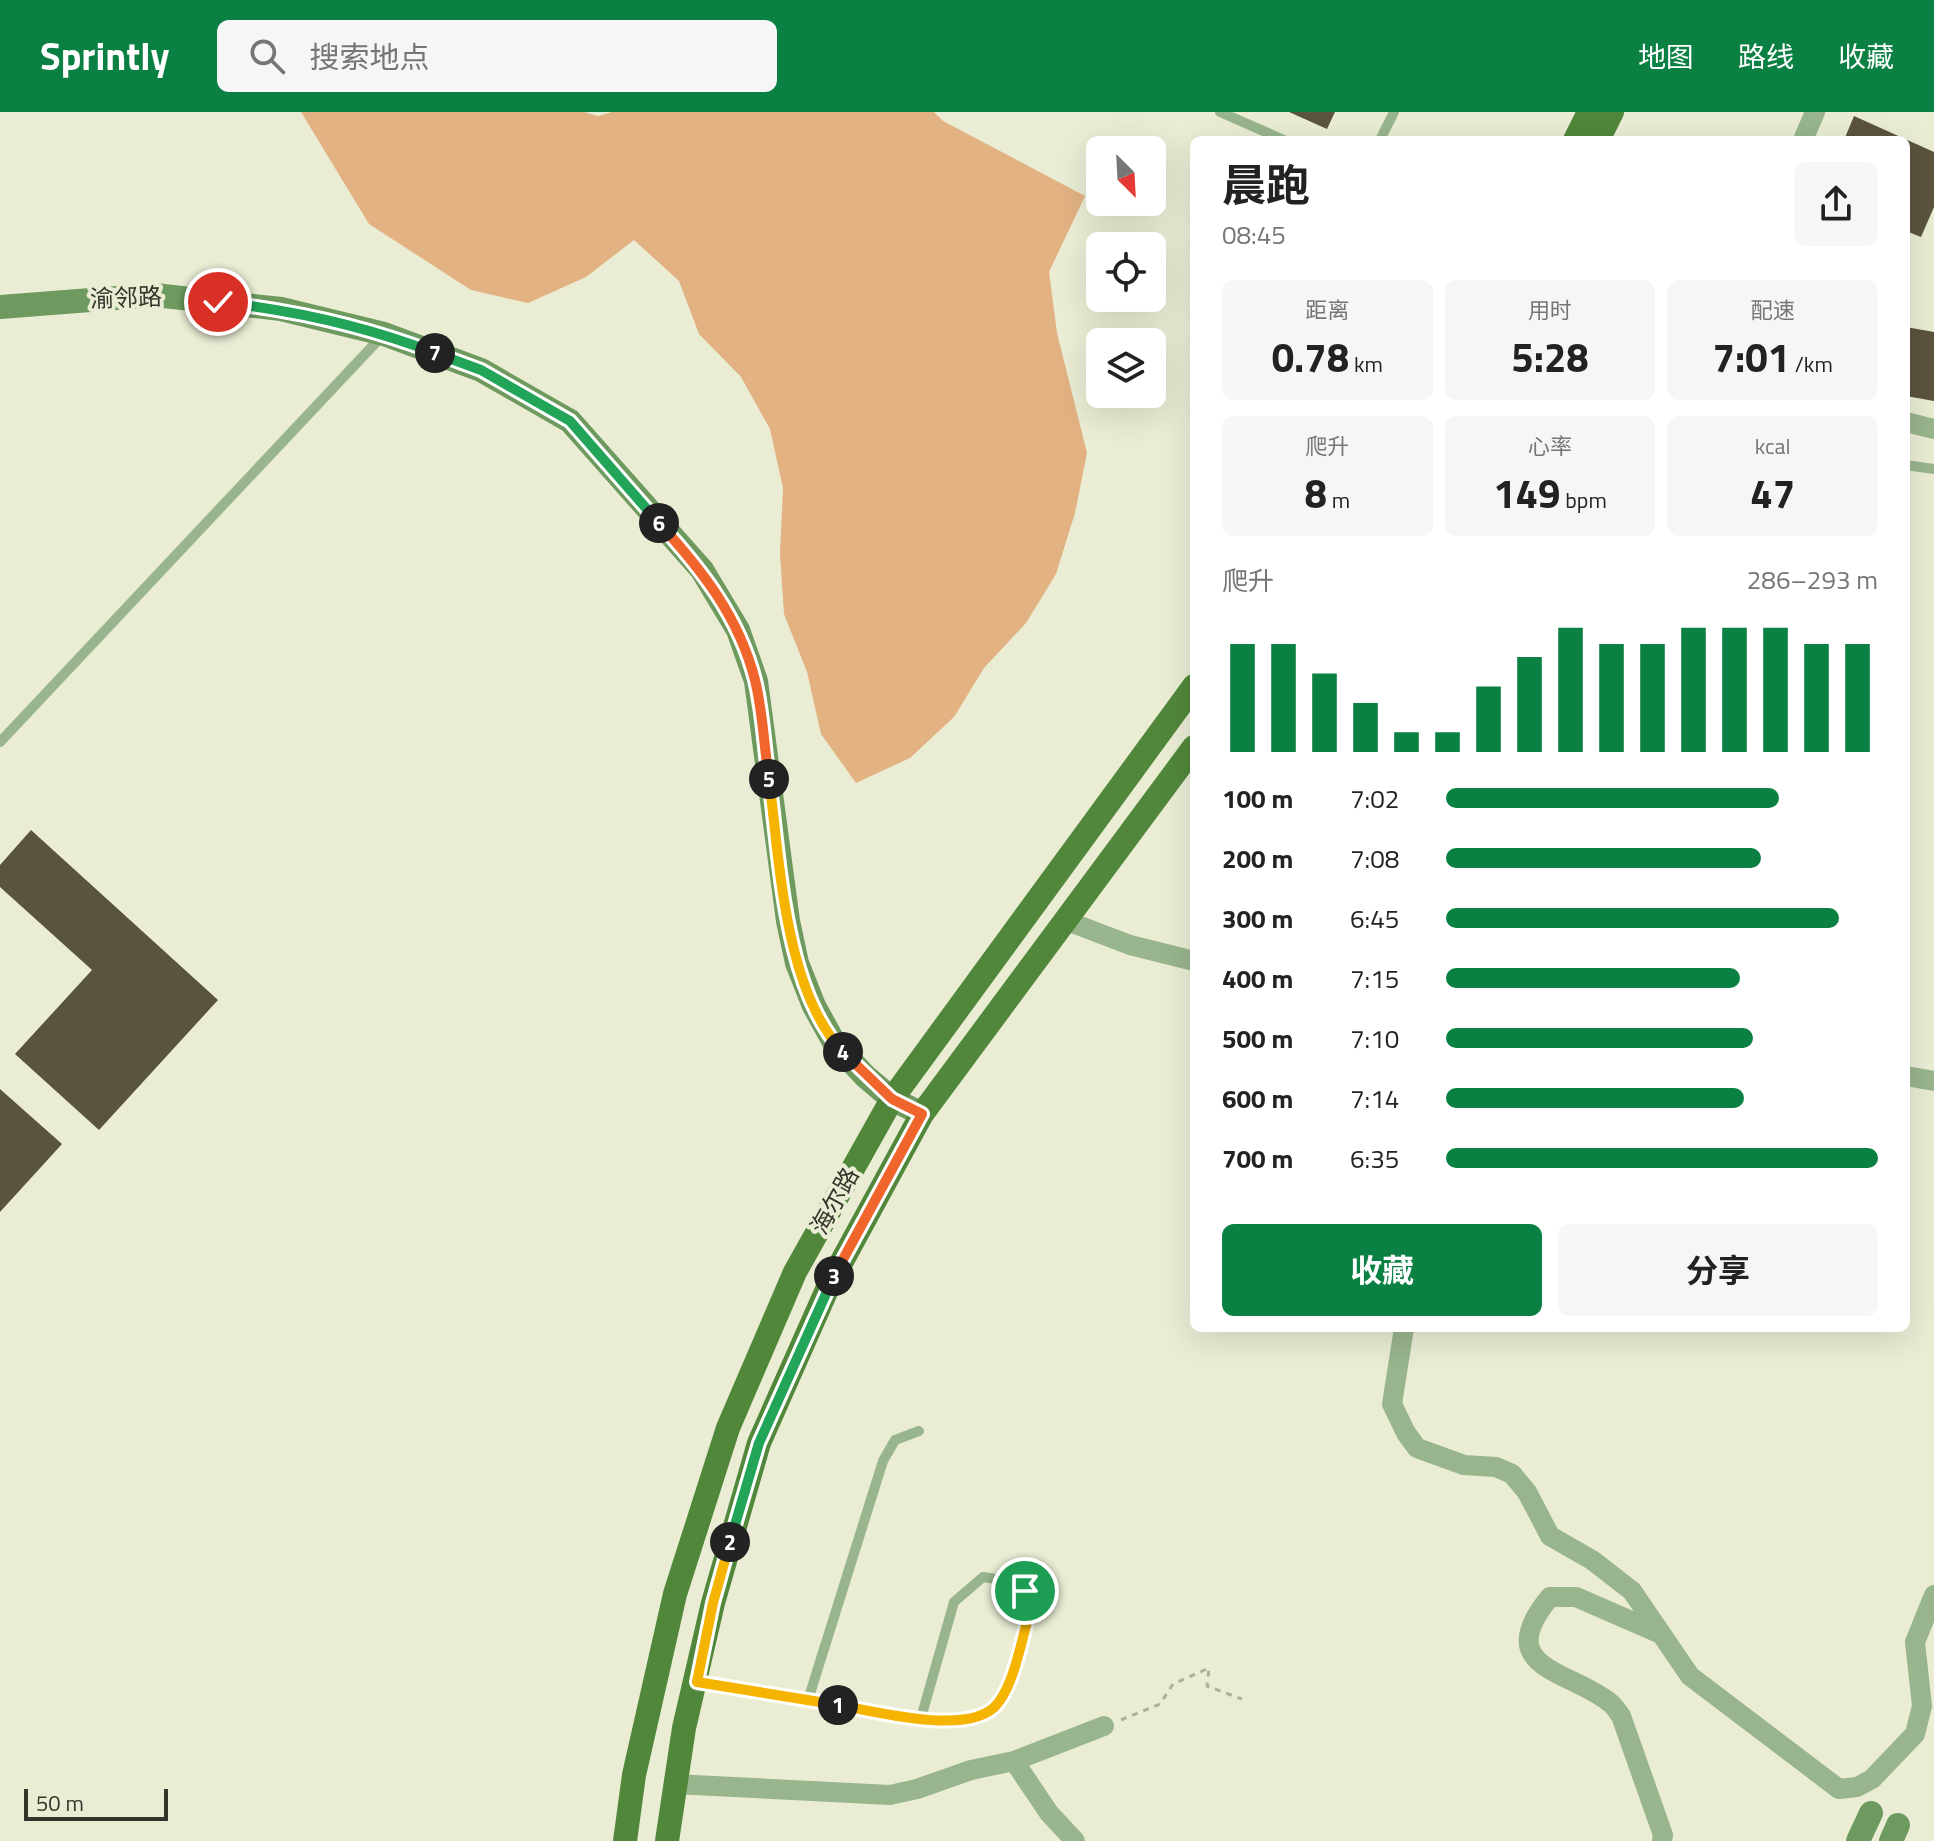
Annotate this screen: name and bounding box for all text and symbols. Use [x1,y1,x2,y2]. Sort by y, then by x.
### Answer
search box [217,20,777,92]
text: Sprintly [40,27,169,85]
icon: search [245,34,289,78]
text: 搜索地点 [309,34,429,80]
text: 地图 [1638,35,1694,78]
text: 路线 [1738,35,1794,78]
text: 收藏 [1838,35,1894,78]
north arrow [1086,136,1166,216]
map controls [1086,136,1166,408]
text: 晨跑 [1222,151,1310,218]
button: share [1794,162,1878,246]
text: 08:45 [1222,215,1286,254]
button: locate [1086,232,1166,312]
pin [184,268,252,336]
street label: 渝邻路 [89,278,163,316]
icon: check [196,280,240,324]
text: 距离 [1305,293,1349,327]
text: 用时 [1528,293,1572,327]
text: 配速 [1751,293,1795,327]
text: 0.78 [1272,327,1349,388]
text: 5:28 [1511,327,1589,388]
text: 7:01 [1713,327,1790,388]
button: layers [1086,328,1166,408]
pin: 7 [415,333,455,373]
text: 7 [429,336,441,370]
text: km [1349,347,1383,381]
text: /km [1790,347,1833,381]
text: 爬升 [1305,429,1349,463]
text: 心率 [1528,429,1572,463]
text: kcal [1755,429,1791,463]
text: 8 [1305,463,1327,524]
text: 149 [1493,463,1560,524]
text: 47 [1750,463,1795,524]
text: m [1327,483,1350,517]
text: bpm [1560,483,1607,517]
pin: 6 [639,503,679,543]
text: 6 [653,506,665,540]
text: 286–293 m [1747,560,1878,599]
text: 爬升 [1222,561,1274,600]
pin: 5 [749,759,789,799]
text: 5 [763,762,775,796]
text: 100 m [1222,779,1293,818]
text: 7:02 [1350,779,1399,818]
text: 200 m [1222,839,1293,878]
text: 7:08 [1350,839,1399,878]
text: 300 m [1222,899,1293,938]
text: 6:45 [1350,899,1399,938]
text: 400 m [1222,959,1293,998]
text: 7:15 [1350,959,1399,998]
text: 500 m [1222,1019,1293,1058]
text: 7:10 [1350,1019,1399,1058]
pin: 4 [823,1032,863,1072]
text: 4 [837,1035,849,1069]
text: 600 m [1222,1079,1293,1118]
text: 7:14 [1350,1079,1399,1118]
text: 700 m [1222,1139,1293,1178]
text: 6:35 [1350,1139,1399,1178]
street label: 海尔路 [801,1160,867,1241]
button: 收藏 [1222,1224,1542,1316]
button: 分享 [1558,1224,1878,1316]
pin: 3 [814,1256,854,1296]
text: 3 [828,1259,840,1293]
pin: 2 [710,1522,750,1562]
text: 2 [724,1525,736,1559]
pin [991,1557,1059,1625]
icon: arrive [1003,1569,1047,1613]
pin: 1 [818,1685,858,1725]
text: 1 [832,1688,844,1722]
scale bar [24,1785,168,1821]
text: 50 m [36,1786,84,1820]

